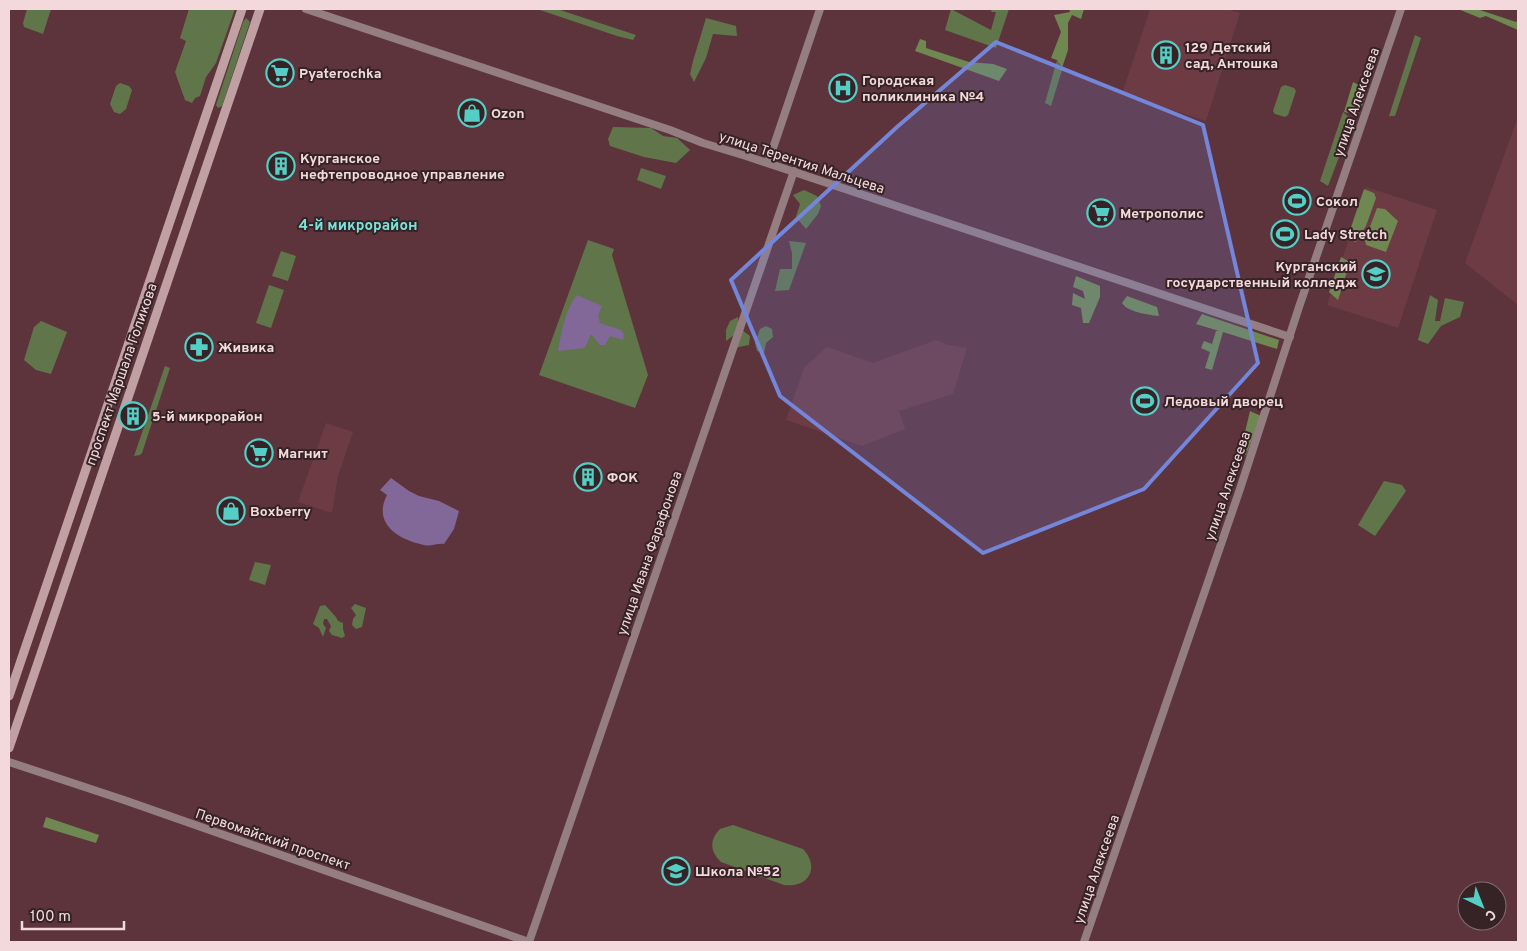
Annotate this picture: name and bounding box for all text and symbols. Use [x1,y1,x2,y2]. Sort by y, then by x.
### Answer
building icon: 129 Детский сад, Антошка [1151,40,1181,70]
place label: 129 Детский сад, Антошка [1185,40,1278,73]
street label: улица Алексеева [1331,46,1384,159]
supermarket icon: Pyaterochka [265,58,295,88]
place label: Pyaterochka [299,66,381,83]
hospital icon: Городская поликлиника №4 [828,73,858,103]
place label: Городская поликлиника №4 [862,73,984,106]
shop icon: Ozon [457,98,487,128]
place label: Ozon [491,106,524,123]
street label: улица Терентия Мальцева [717,129,887,198]
building icon: Курганское нефтепроводное управление [266,151,296,181]
place label: Курганское нефтепроводное управление [300,151,505,184]
sports icon: Сокол [1282,186,1312,216]
place label: Сокол [1316,194,1358,211]
supermarket icon: Метрополис [1086,198,1116,228]
place label: Метрополис [1120,206,1204,223]
district label: 4-й микрорайон [298,217,418,236]
sports icon: Lady Stretch [1270,219,1300,249]
place label: Lady Stretch [1304,227,1387,244]
place label: Курганский государственный колледж [1166,259,1357,292]
school or university icon: Курганский государственный колледж [1361,259,1391,289]
street label: проспект Маршала Голикова [83,281,162,468]
pharmacy icon: Живика [184,332,214,362]
place label: Живика [218,340,274,357]
sports icon: Ледовый дворец [1130,386,1160,416]
place label: Ледовый дворец [1164,394,1283,411]
building icon: 5-й микрорайон [118,401,148,431]
place label: 5-й микрорайон [152,409,263,426]
street label: улица Алексеева [1202,430,1255,543]
supermarket icon: Магнит [244,438,274,468]
place label: Магнит [278,446,328,463]
building icon: ФОК [573,462,603,492]
street label: улица Ивана Фарафонова [614,469,687,638]
place label: ФОК [607,470,638,487]
shop icon: Boxberry [216,496,246,526]
place label: Boxberry [250,504,311,521]
street label: Первомайский проспект [193,806,352,875]
street label: улица Алексеева [1071,813,1124,926]
school or university icon: Школа №52 [661,856,691,886]
place label: Школа №52 [695,864,780,881]
north arrow [1457,881,1507,931]
scale bar [22,898,125,930]
text: С [1481,905,1499,924]
text: 100 m [30,908,71,927]

